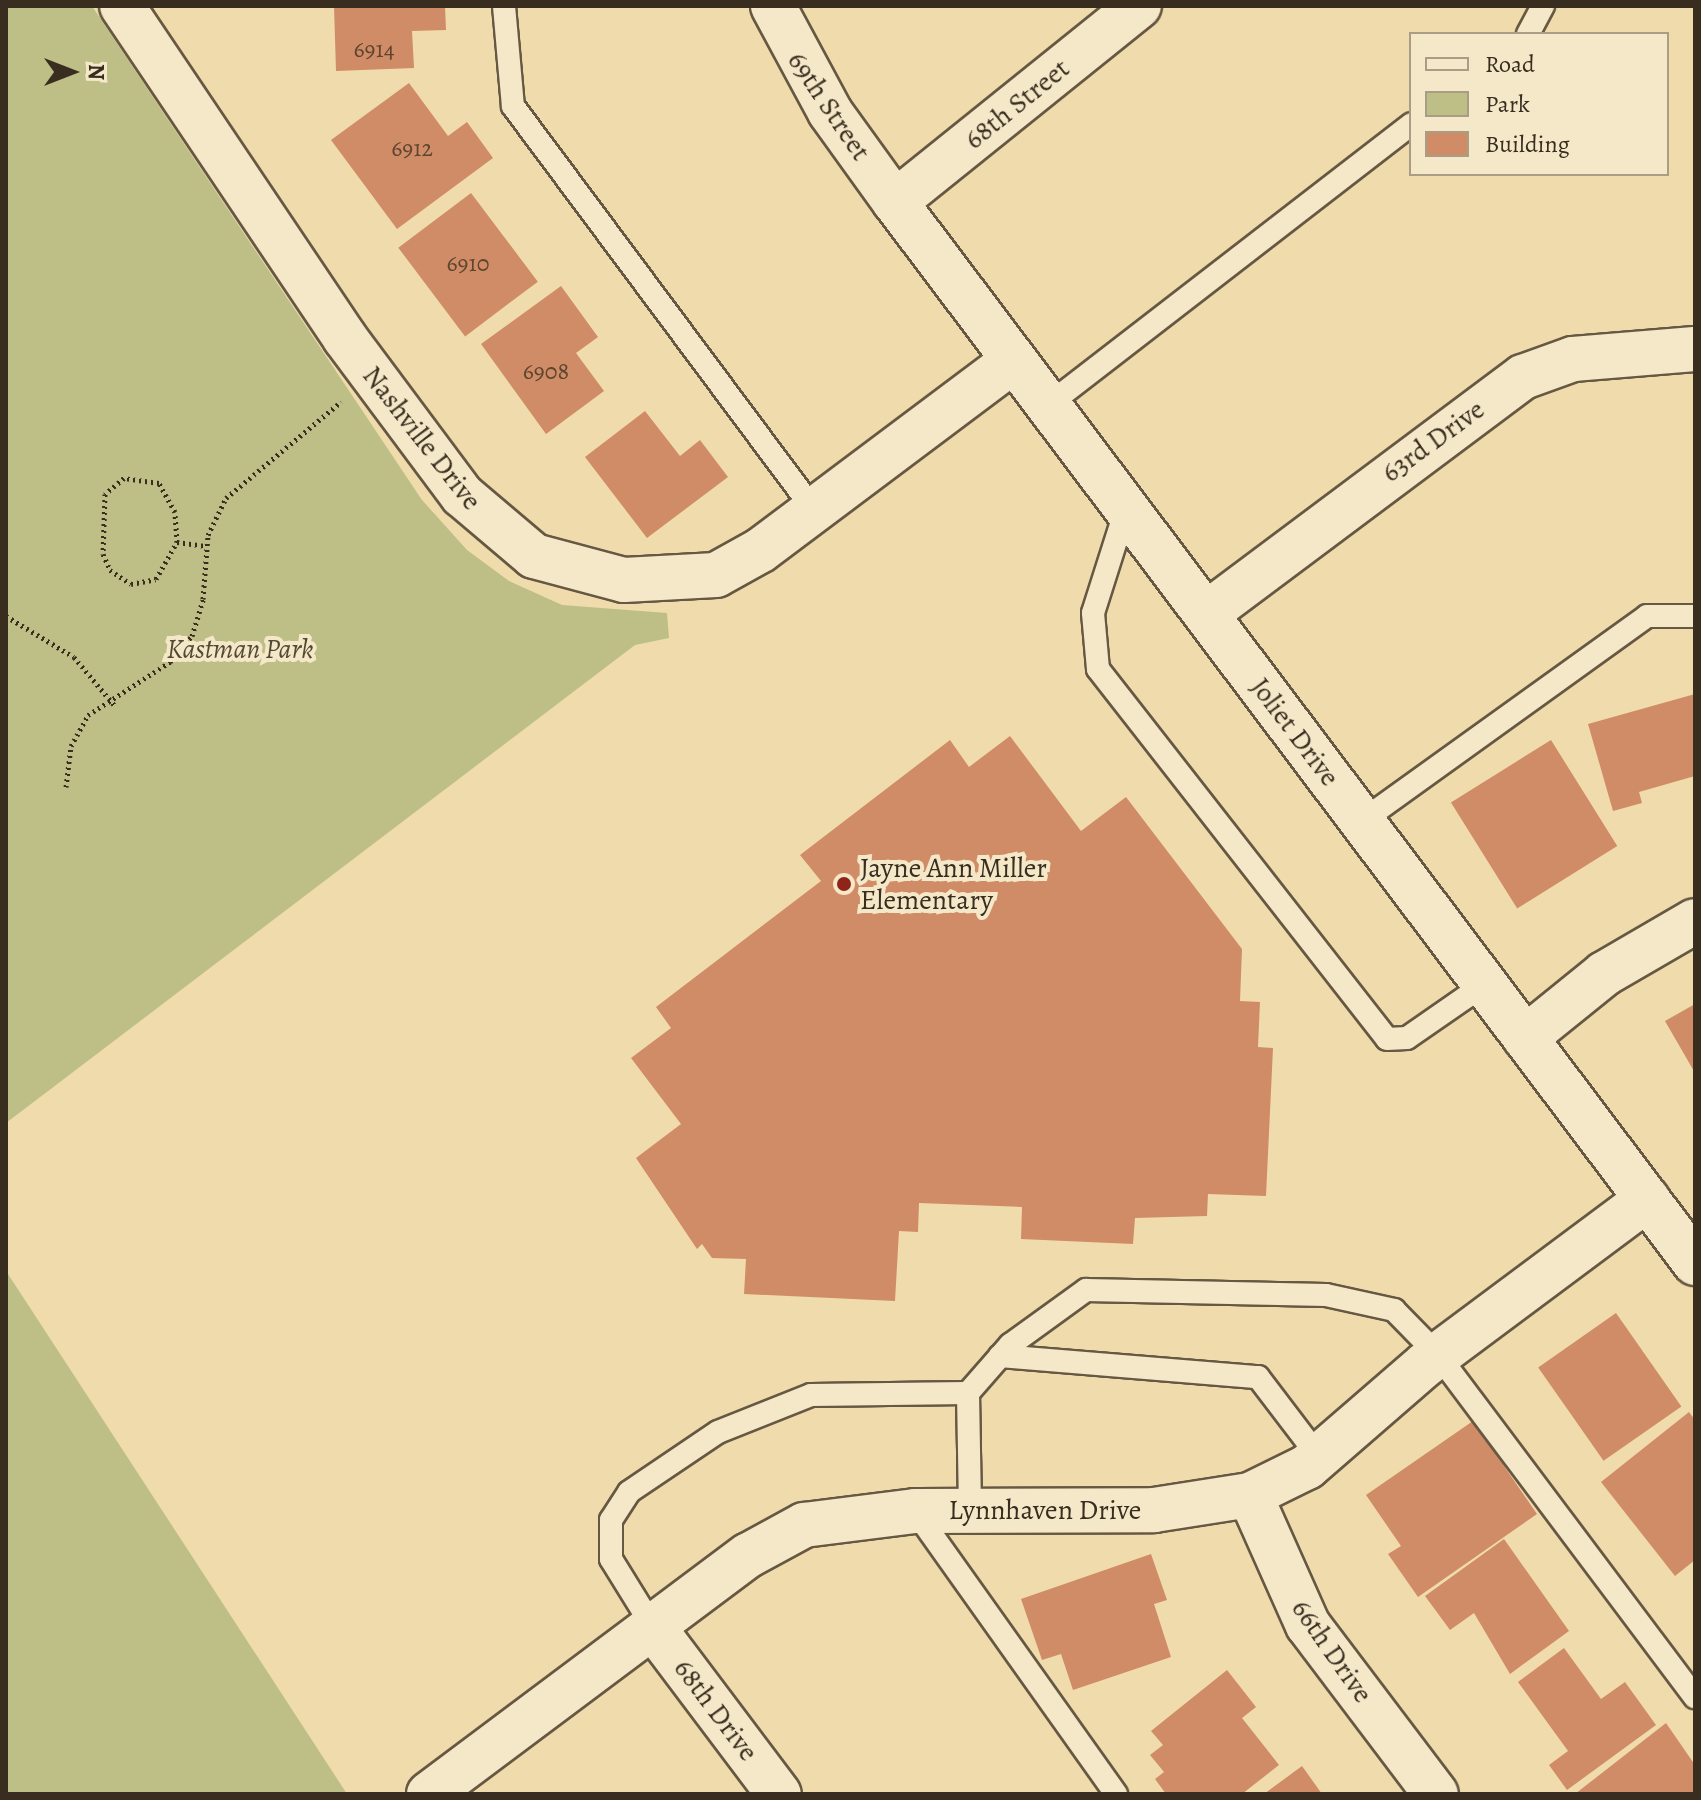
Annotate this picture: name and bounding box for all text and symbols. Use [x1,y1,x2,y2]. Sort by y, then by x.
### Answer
north arrow [32,32,112,112]
legend [1409,32,1669,176]
house number: 6914 [353,36,395,64]
street label: 69th Street [780,45,878,167]
text: Road [1485,48,1535,80]
street label: 68th Street [958,52,1076,156]
text: N [81,64,111,80]
text: Park [1485,88,1530,120]
text: Building [1485,128,1570,160]
house number: 6912 [391,135,433,163]
house number: 6910 [446,250,490,278]
house number: 6908 [523,358,569,386]
street label: Nashville Drive [355,359,489,517]
street label: 63rd Drive [1375,393,1491,489]
park label: Kastman Park [166,632,314,666]
street label: Joliet Drive [1243,671,1347,793]
place label: Jayne Ann Miller Elementary [860,851,1047,917]
marker: Jayne Ann Miller Elementary [835,875,853,893]
street label: Lynnhaven Drive [949,1493,1141,1527]
street label: 66th Drive [1284,1593,1380,1709]
street label: 68th Drive [667,1652,765,1768]

